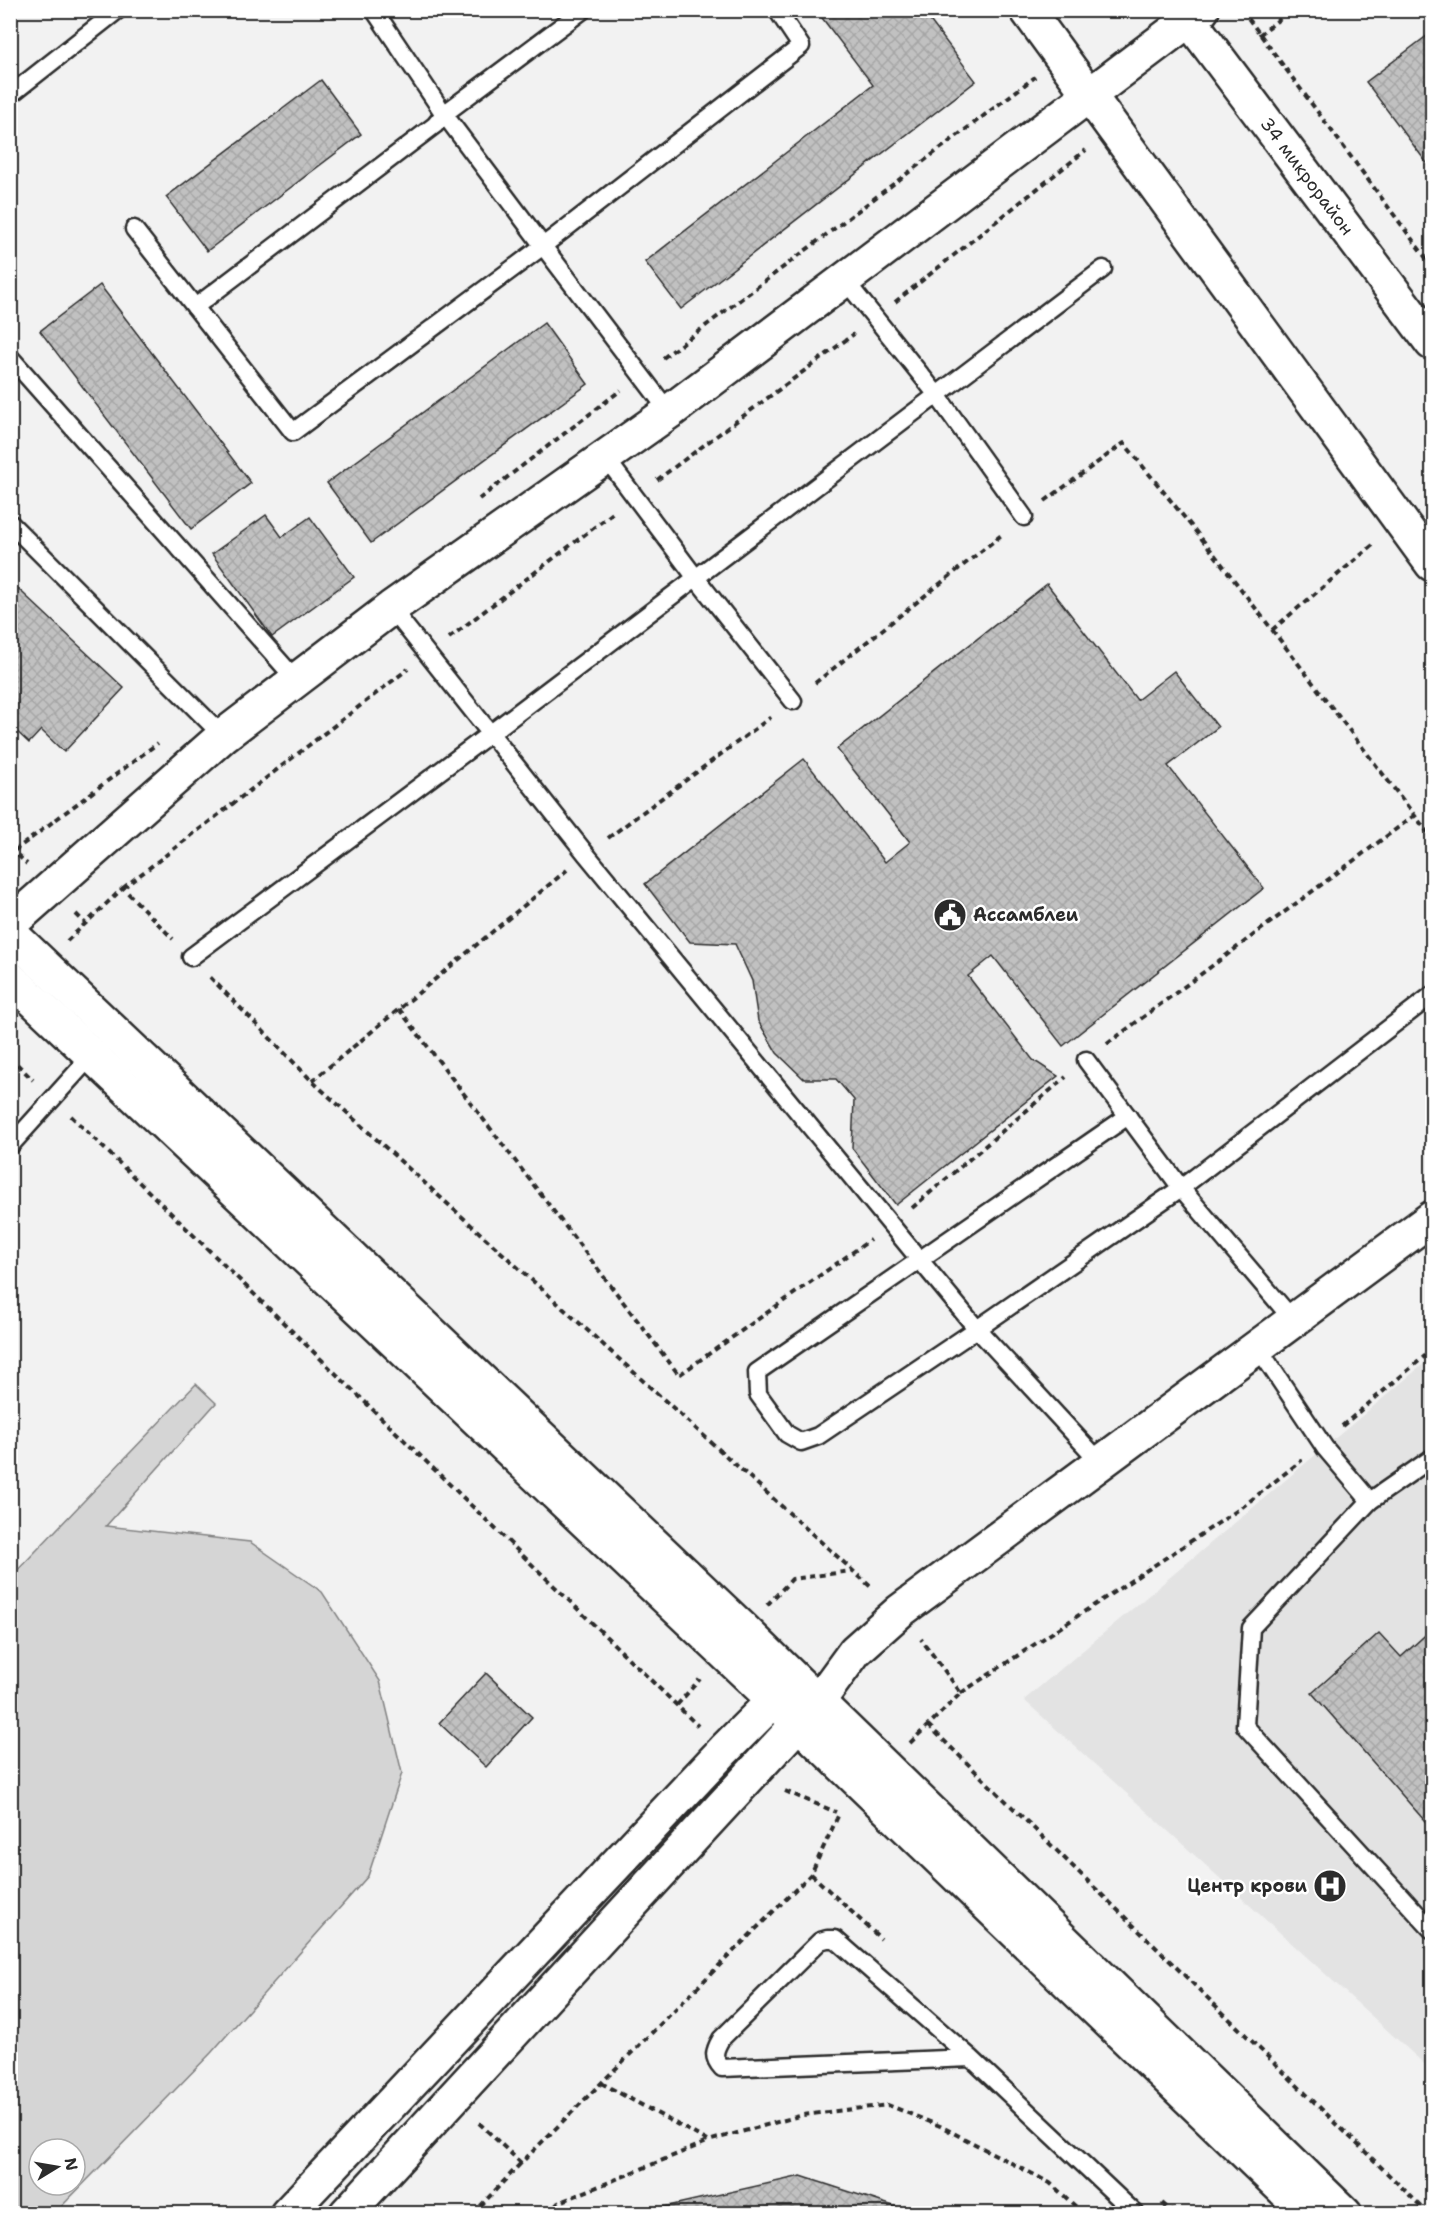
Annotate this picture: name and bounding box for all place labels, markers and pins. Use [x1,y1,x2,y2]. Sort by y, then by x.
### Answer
public building icon: Ассамблеи [932,897,968,933]
place label: Ассамблеи [973,903,1079,927]
hospital icon: Центр крови [1312,1868,1348,1904]
place label: Центр крови [1187,1874,1308,1898]

